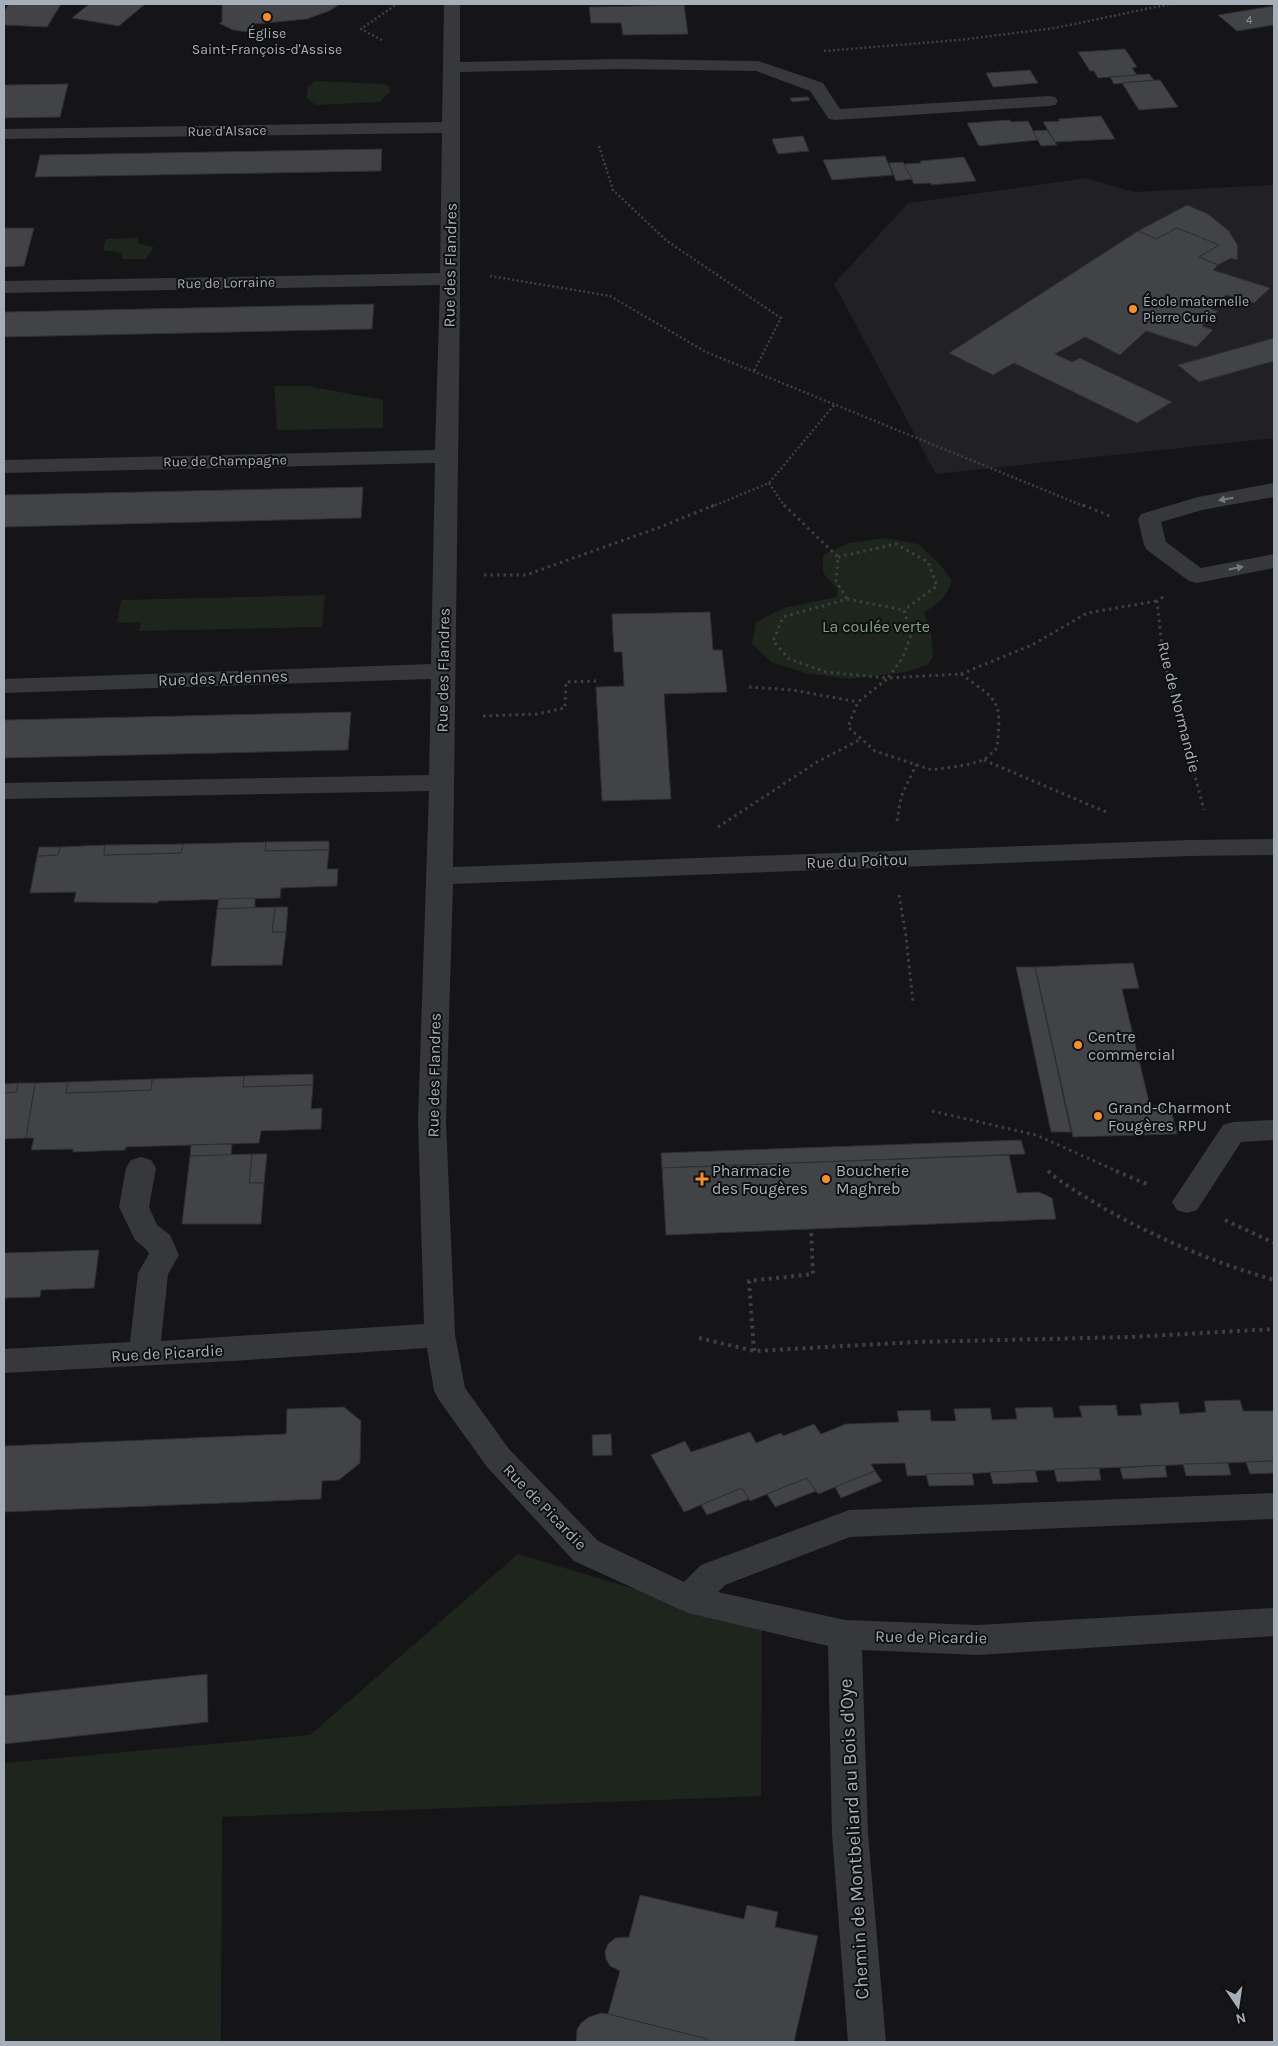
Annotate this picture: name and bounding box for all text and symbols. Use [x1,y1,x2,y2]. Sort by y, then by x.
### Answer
marker: Église Saint-François-d'Assise [261,11,273,23]
house number: 4 [1246,14,1252,27]
place label: Église Saint-François-d'Assise [192,24,342,58]
street label: Rue d'Alsace [187,122,267,140]
street label: Rue des Flandres [439,203,461,327]
street label: Rue de Lorraine [177,274,275,292]
place label: École maternelle Pierre Curie [1143,292,1249,326]
marker: École maternelle Pierre Curie [1127,303,1139,315]
street label: Rue de Champagne [163,451,287,471]
one-way arrow [1219,495,1234,503]
one-way arrow [1228,564,1244,572]
street label: Rue des Flandres [432,608,454,732]
park label: La coulée verte [822,617,930,636]
street label: Rue de Normandie [1154,640,1204,774]
street label: Rue des Ardennes [158,666,288,690]
street label: Rue du Poitou [806,850,908,872]
street label: Rue des Flandres [423,1013,445,1137]
place label: Centre commercial [1088,1027,1175,1064]
marker: Centre commercial [1072,1039,1084,1051]
place label: Grand-Charmont Fougères RPU [1108,1098,1231,1135]
marker: Grand-Charmont Fougères RPU [1092,1110,1104,1122]
place label: Pharmacie des Fougères [712,1161,808,1198]
place label: Boucherie Maghreb [836,1161,909,1198]
marker: Pharmacie des Fougères [696,1173,708,1185]
marker: Boucherie Maghreb [820,1173,832,1185]
street label: Rue de Picardie [111,1341,223,1365]
street label: Rue de Picardie [499,1460,591,1554]
street label: Rue de Picardie [875,1627,987,1647]
street label: Chemin de Montbeliard au Bois d'Oye [835,1678,873,2000]
north arrow [1213,1981,1263,2031]
text: N [1234,2009,1248,2028]

